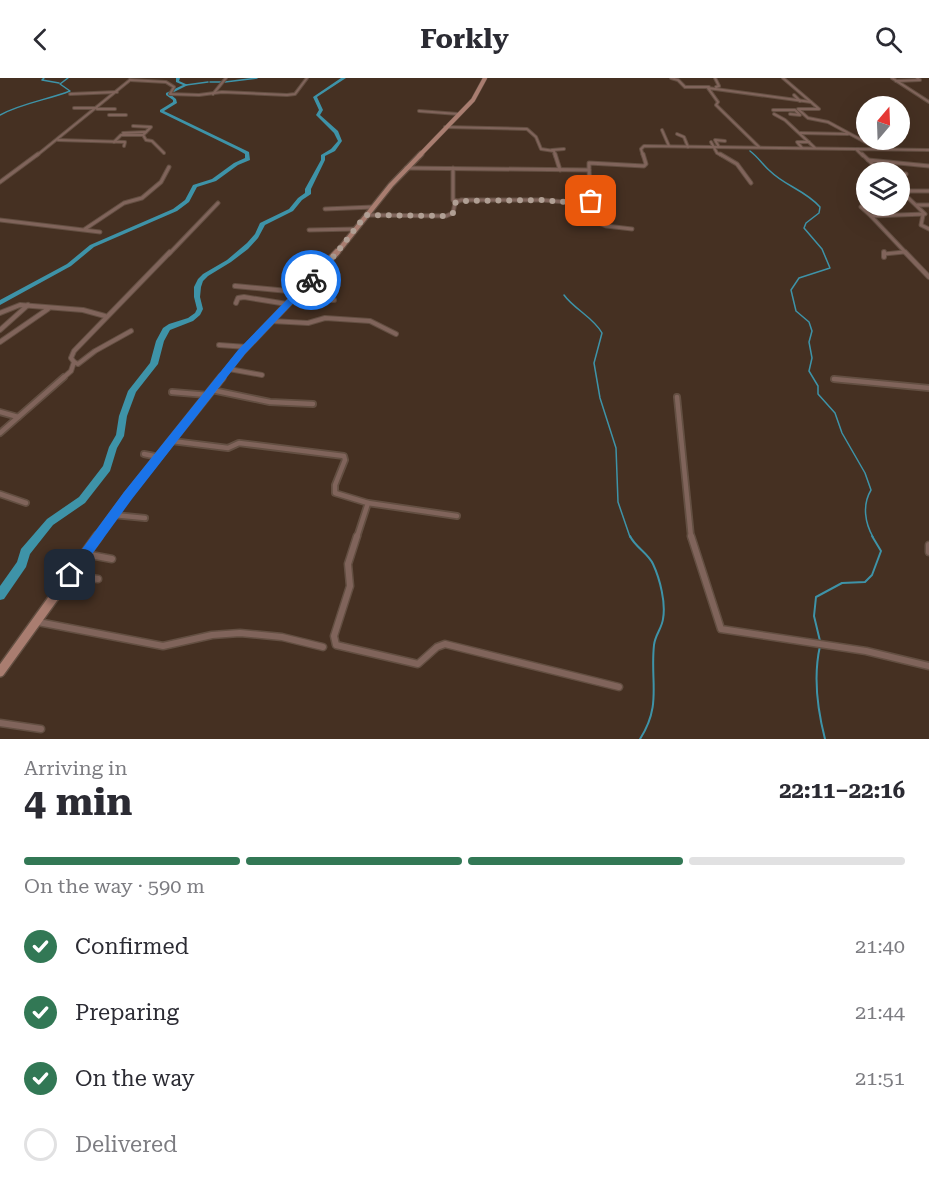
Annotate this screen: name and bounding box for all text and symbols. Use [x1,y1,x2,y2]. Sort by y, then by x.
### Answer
icon: back [24,23,57,56]
text: Forkly [420,23,509,55]
icon: search [872,23,905,56]
north arrow [856,96,910,150]
map controls [856,96,910,216]
button: layers [856,162,910,216]
pin [565,175,616,226]
icon: bag [574,184,607,217]
courier [281,250,341,310]
icon: bike [295,264,328,297]
pin [44,549,95,600]
icon: home [53,558,86,591]
text: Arriving in [24,756,127,780]
text: 22:11–22:16 [779,778,905,803]
text: 4 min [24,779,132,825]
text: On the way · 590 m [24,874,205,898]
icon: check [24,930,57,963]
text: Confirmed [75,934,189,959]
text: 21:40 [855,934,905,958]
icon: check [24,996,57,1029]
text: Preparing [75,1000,179,1025]
text: 21:44 [855,1000,905,1024]
icon: check [24,1062,57,1095]
text: On the way [75,1066,195,1091]
text: 21:51 [855,1066,905,1090]
text: Delivered [75,1132,177,1157]

